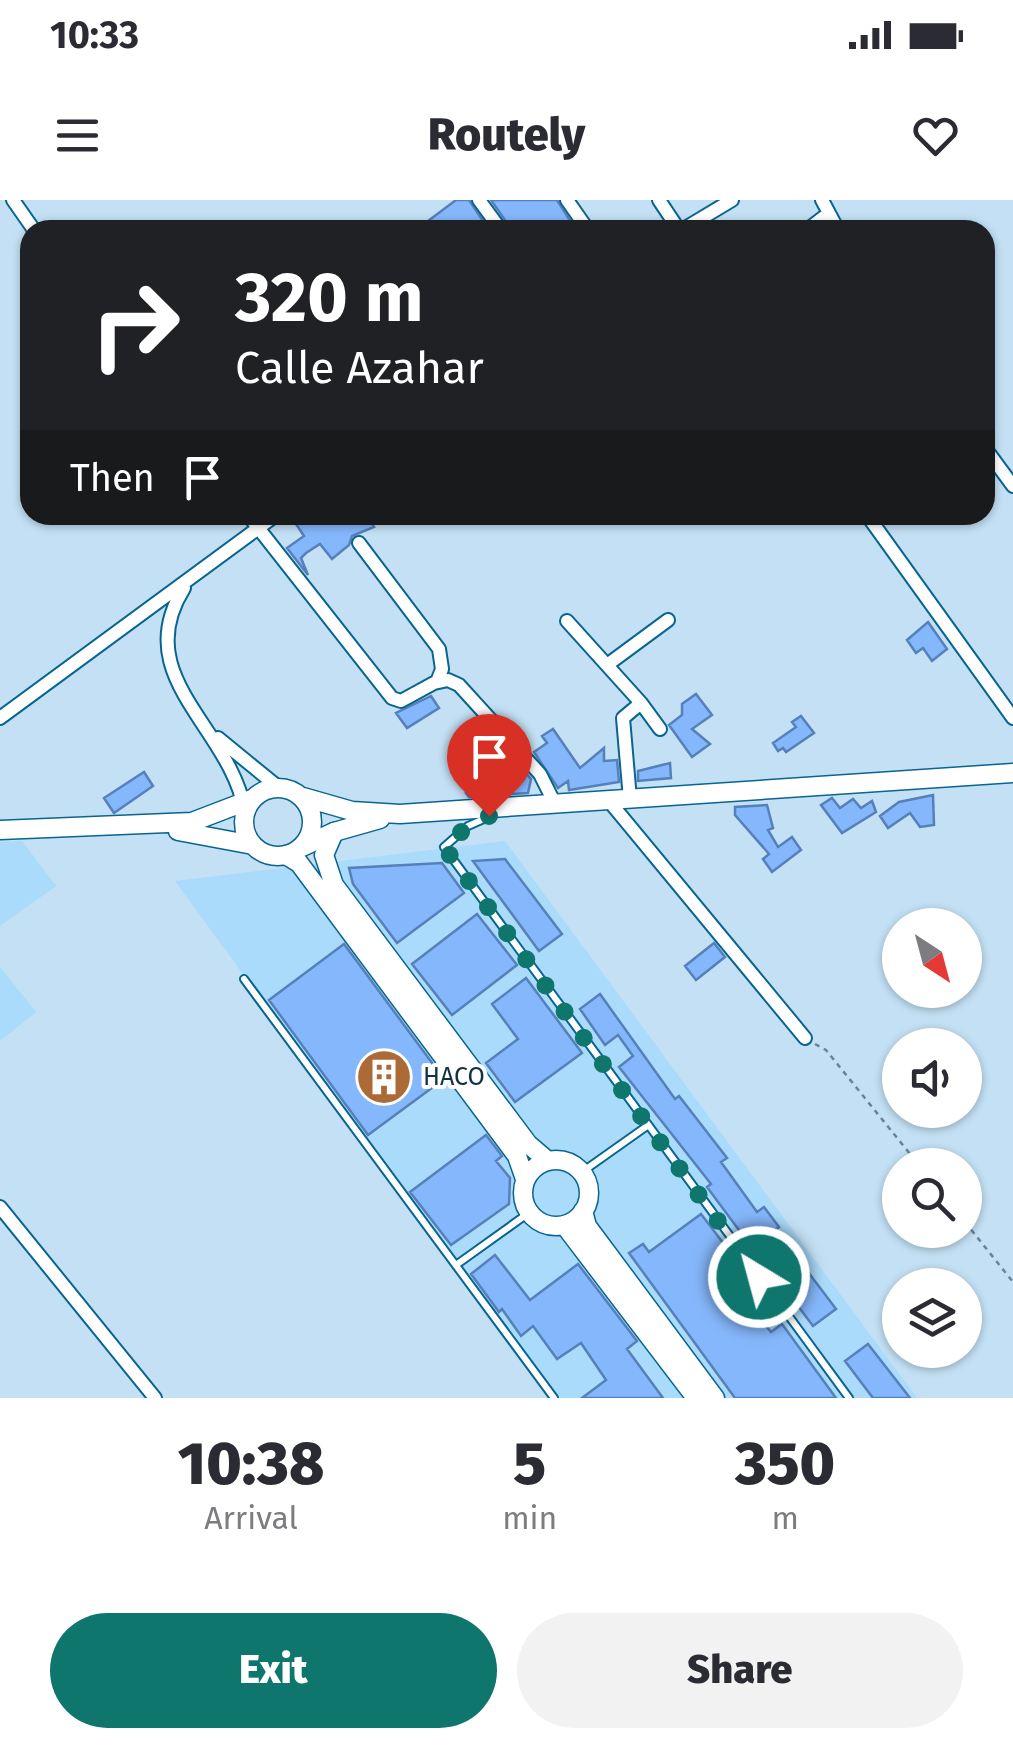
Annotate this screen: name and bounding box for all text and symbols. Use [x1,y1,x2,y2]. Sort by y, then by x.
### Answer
text: 10:33 [50,12,139,58]
icon: menu [50,108,105,163]
text: Routely [428,108,585,162]
icon: heart [908,108,963,163]
text: 320 m [235,256,424,340]
icon: right [70,260,200,390]
text: Calle Azahar [235,341,484,395]
icon: arrive [175,450,230,505]
text: Then [70,455,155,501]
pin [447,714,532,817]
icon: arrive [462,729,517,784]
north arrow [882,908,982,1008]
map controls [882,908,982,1368]
button: sound [882,1028,982,1128]
building icon: HACO [354,1047,414,1107]
place label: HACO [423,1062,485,1092]
button: search [882,1148,982,1248]
position arrow [707,1225,811,1329]
button: layers [882,1268,982,1368]
text: 10:38 [178,1428,324,1500]
text: 5 [513,1428,546,1500]
text: 350 [735,1428,835,1500]
text: Arrival [204,1499,298,1537]
text: min [502,1499,557,1537]
text: m [771,1499,799,1537]
button: Exit [50,1613,497,1728]
button: Share [517,1613,963,1728]

